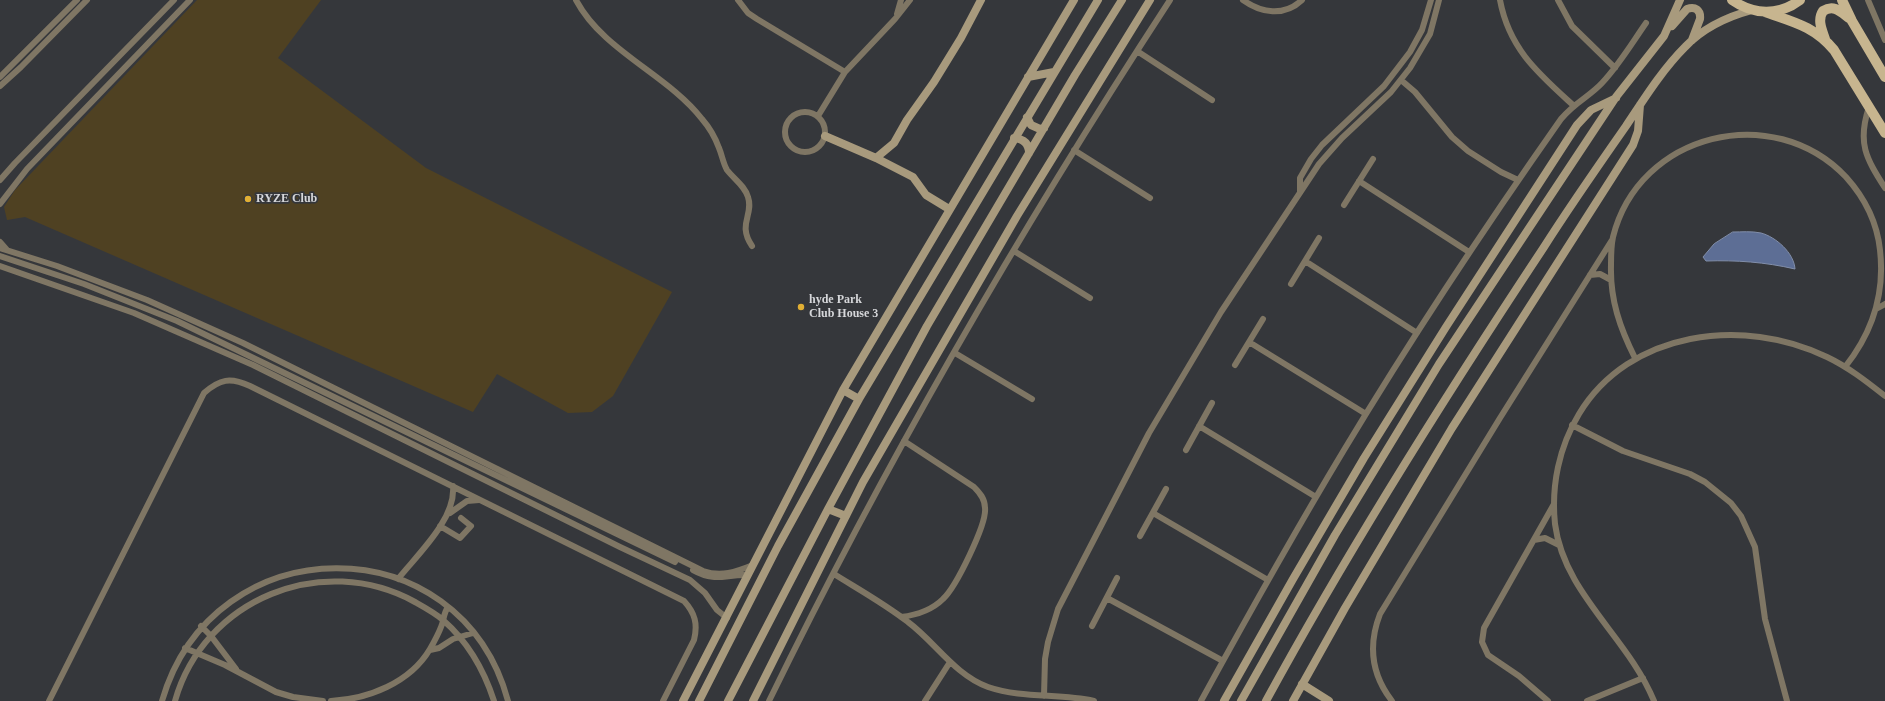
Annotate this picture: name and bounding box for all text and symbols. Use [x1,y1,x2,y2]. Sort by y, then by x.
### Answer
place label: RYZE Club [256,192,312,206]
marker: RYZE Club [243,194,253,204]
place label: hyde Park Club House 3 [809,293,881,321]
marker: hyde Park Club House 3 [796,302,806,312]

